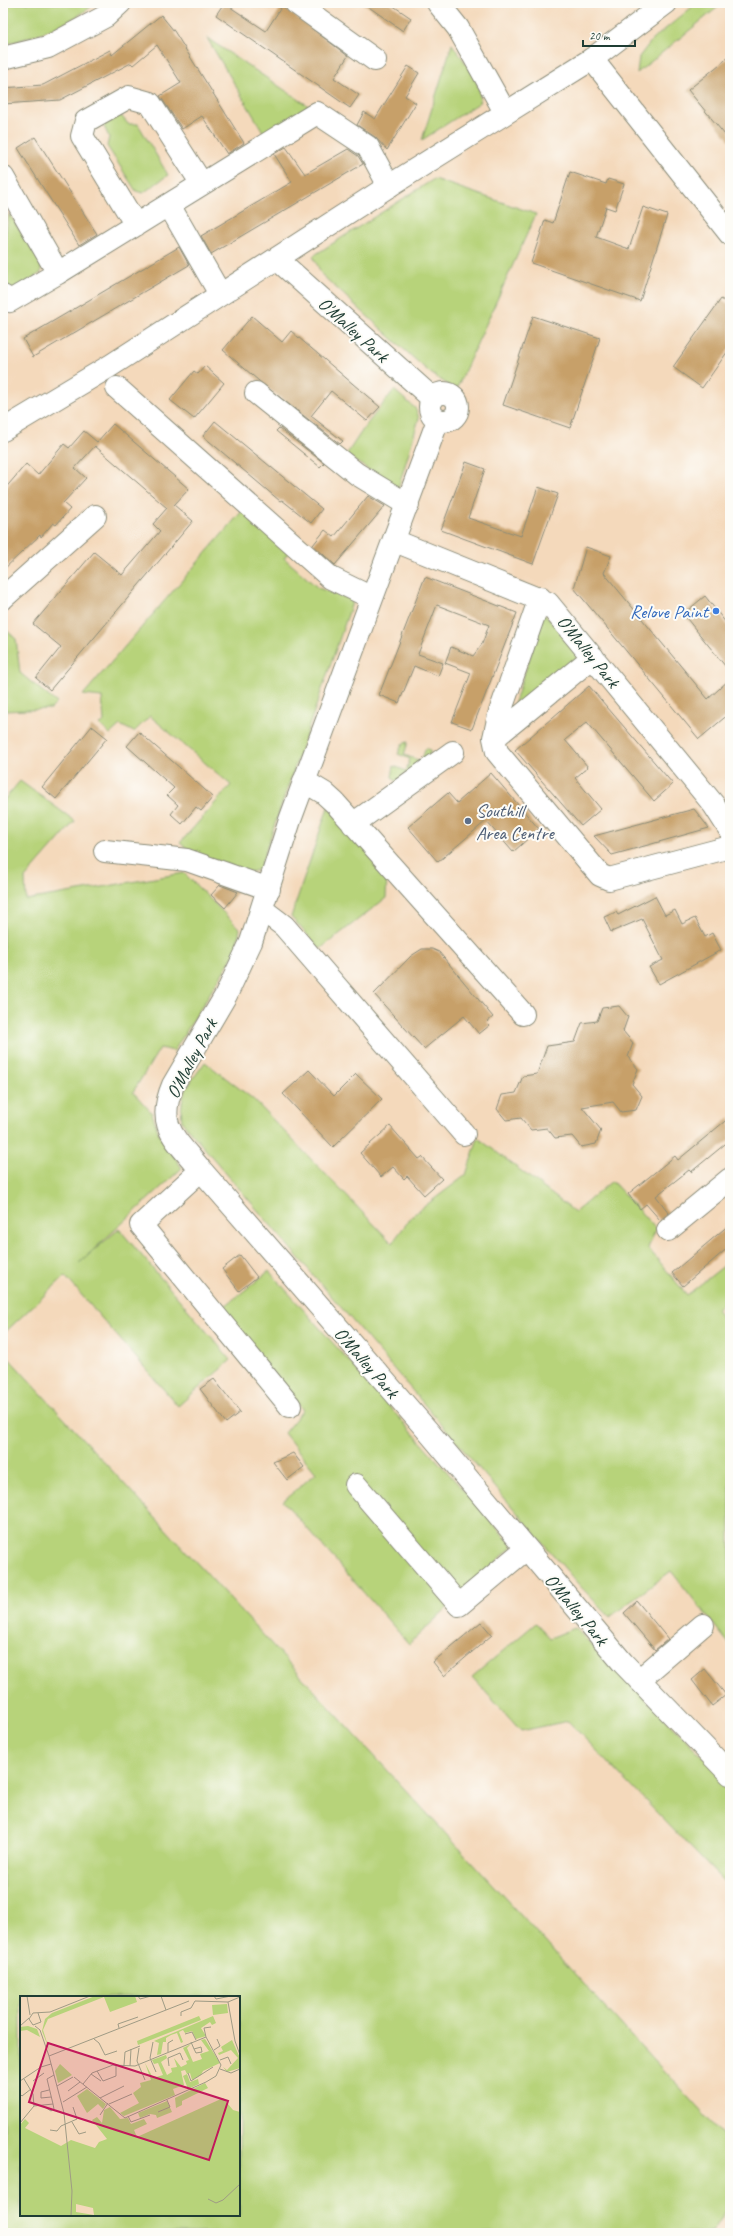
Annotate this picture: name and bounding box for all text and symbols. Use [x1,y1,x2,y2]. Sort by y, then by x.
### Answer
scale bar [583,22,635,48]
text: 20 m [589,28,611,44]
street label: O'Malley Park [313,292,394,368]
place label: Relove Paint [630,600,710,624]
marker: Relove Paint [711,606,721,616]
street label: O'Malley Park [552,610,626,694]
place label: Southill Area Centre [476,799,555,845]
marker: Southill Area Centre [463,816,473,826]
street label: O'Malley Park [161,1014,223,1102]
street label: O'Malley Park [329,1322,405,1404]
street label: O'Malley Park [539,1569,614,1651]
inset map [20,1996,240,2216]

